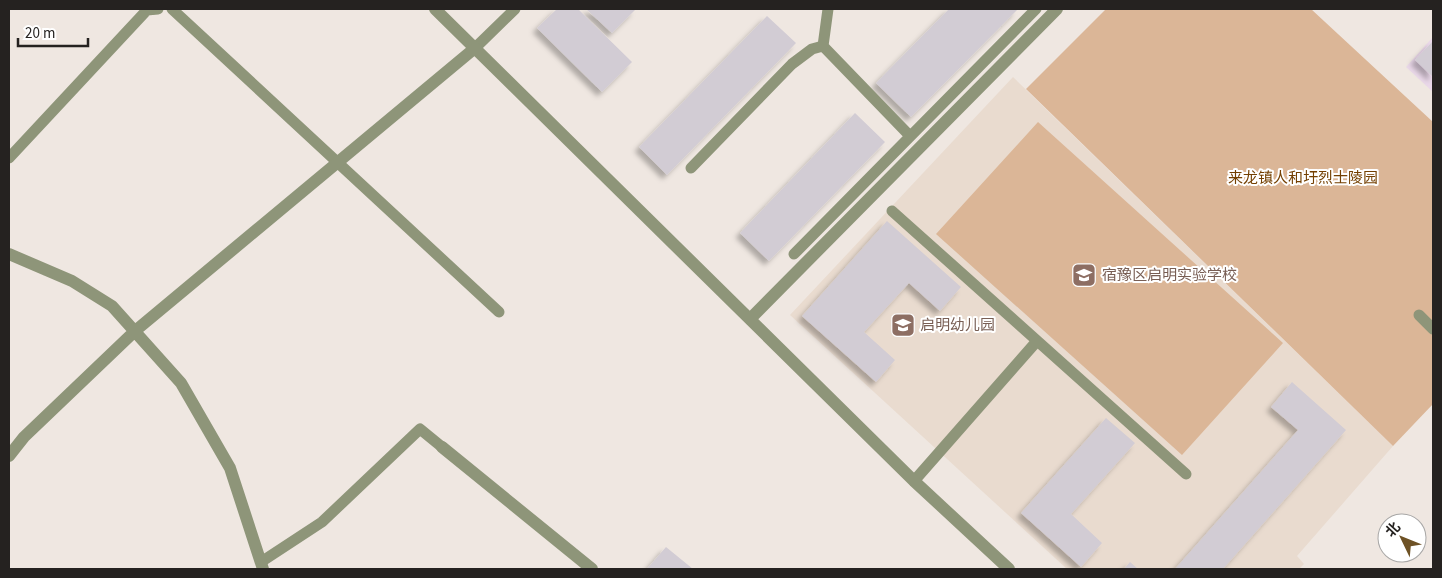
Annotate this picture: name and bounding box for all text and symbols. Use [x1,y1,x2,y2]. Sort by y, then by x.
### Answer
scale bar [18,15,88,47]
text: 20 m [25,23,55,44]
park label: 来龙镇人和圩烈士陵园 [1228,168,1378,189]
school or university icon: 宿豫区启明实验学校 [1071,262,1097,288]
place label: 宿豫区启明实验学校 [1102,265,1237,286]
school or university icon: 启明幼儿园 [890,312,916,338]
place label: 启明幼儿园 [920,315,995,336]
north arrow [1377,513,1427,563]
text: 北 [1381,518,1405,542]

